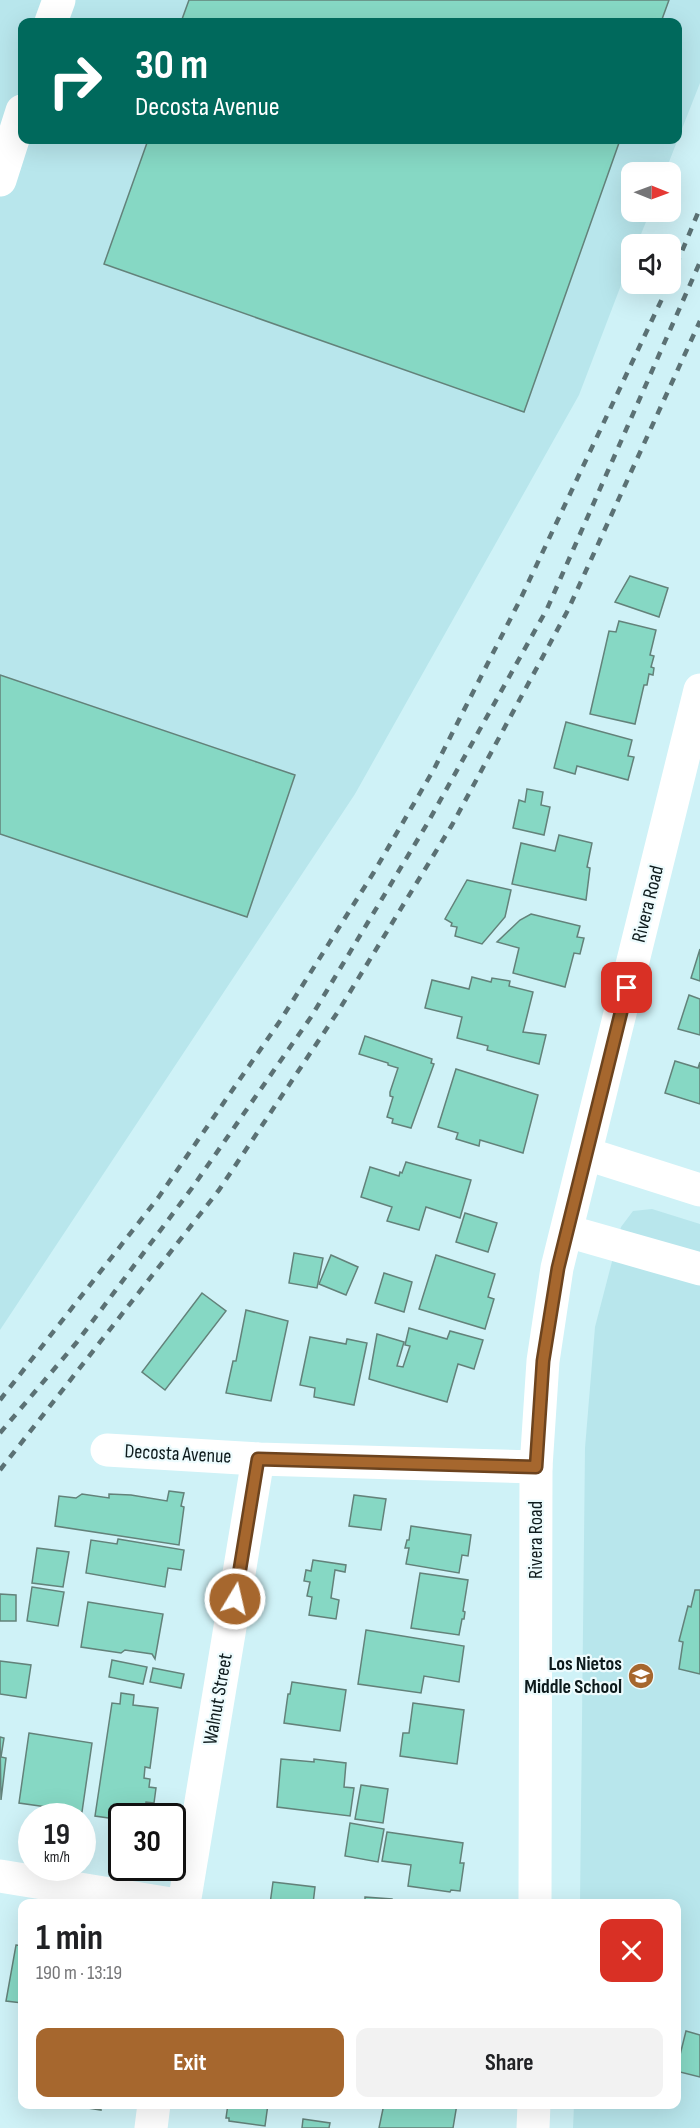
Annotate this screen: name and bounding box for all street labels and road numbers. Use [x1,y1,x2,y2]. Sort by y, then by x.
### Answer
street label: Rivera Road [627,863,669,945]
street label: Decosta Avenue [124,1439,232,1469]
street label: Rivera Road [524,1501,548,1579]
street label: Walnut Street [198,1651,238,1747]

